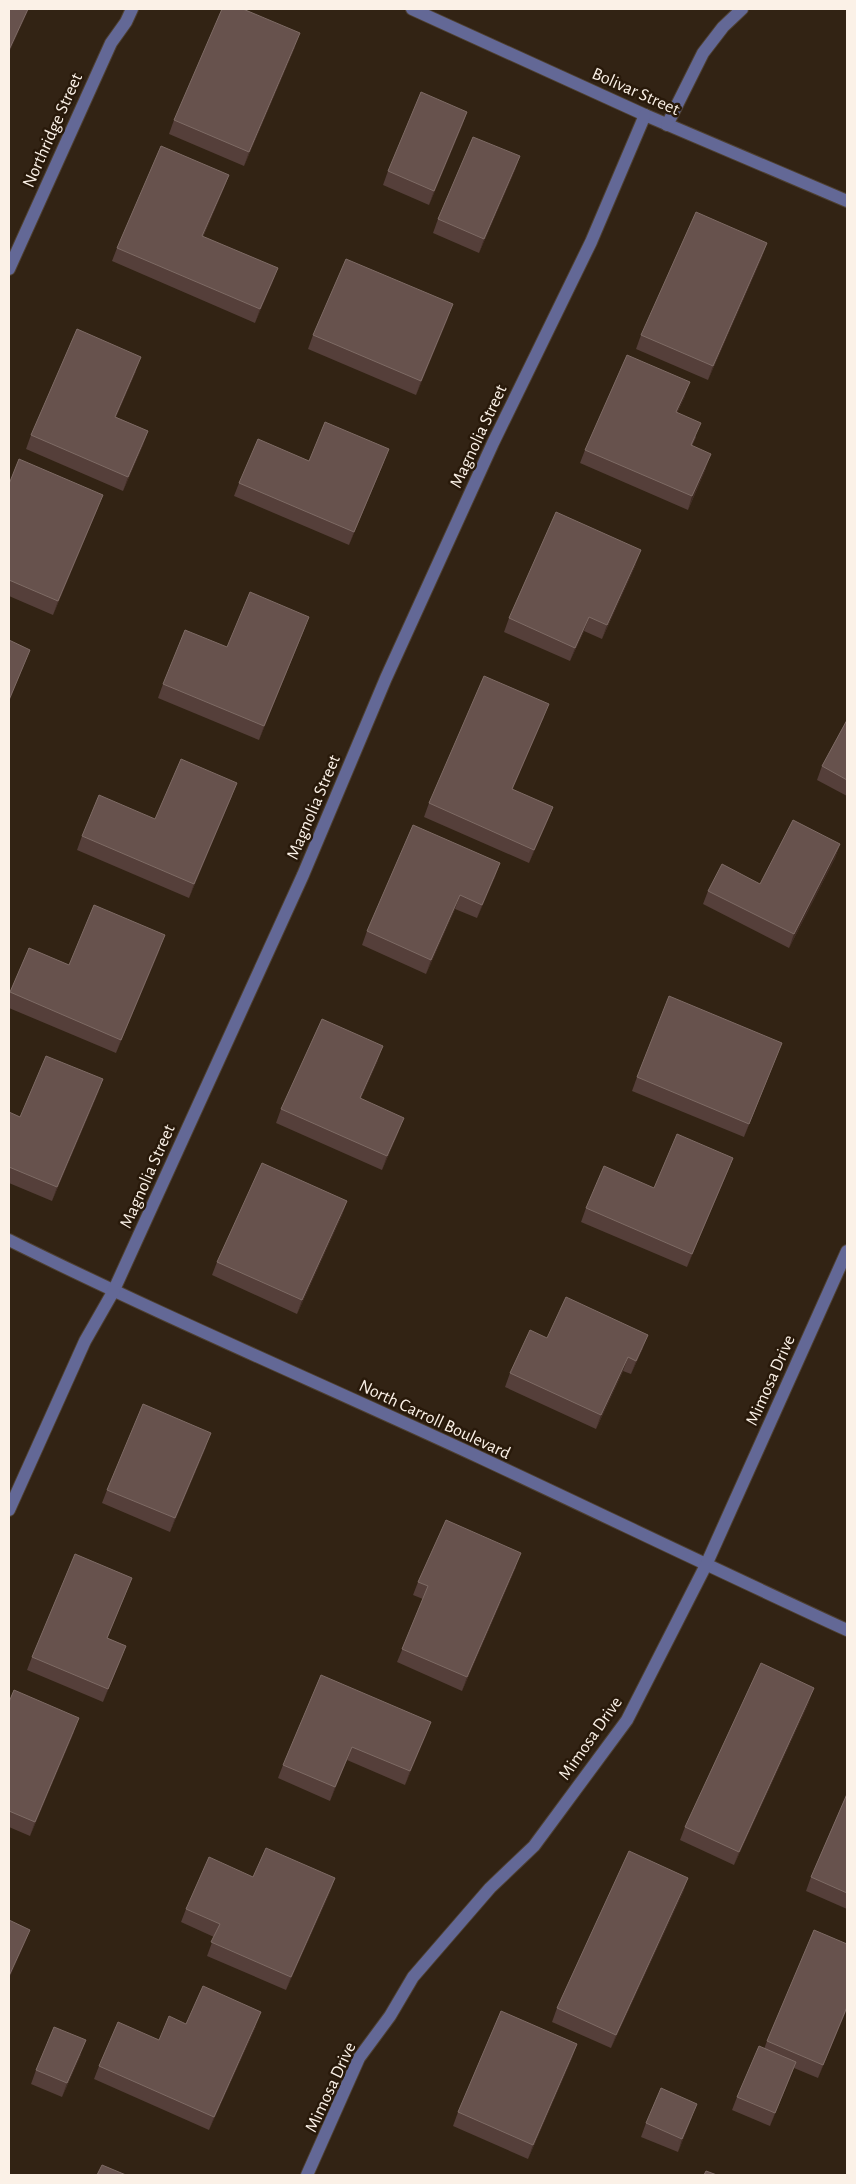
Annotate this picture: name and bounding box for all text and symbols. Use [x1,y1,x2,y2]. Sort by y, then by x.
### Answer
street label: Bolivar Street [589,65,682,119]
street label: Northridge Street [20,70,86,190]
street label: Magnolia Street [447,382,511,491]
street label: Magnolia Street [284,752,344,862]
street label: Magnolia Street [117,1122,179,1231]
street label: Mimosa Drive [743,1332,799,1428]
street label: North Carroll Boulevard [356,1377,513,1463]
street label: Mimosa Drive [556,1694,626,1784]
street label: Mimosa Drive [302,2040,360,2135]

